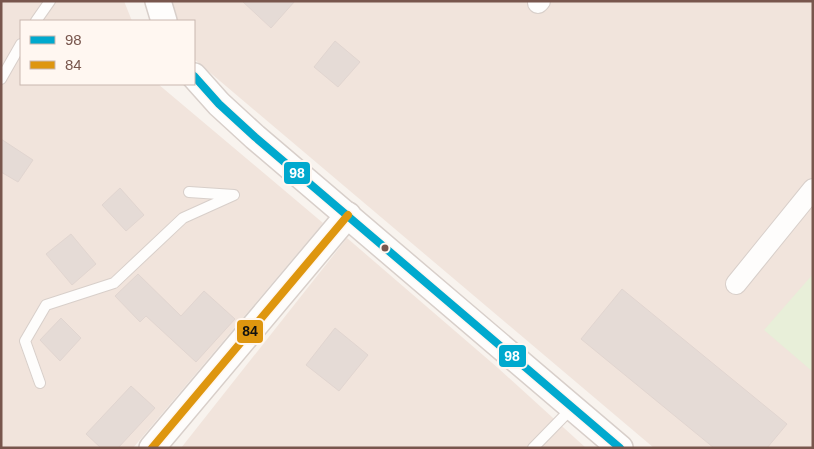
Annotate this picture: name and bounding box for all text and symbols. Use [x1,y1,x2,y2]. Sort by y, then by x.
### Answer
legend [20,20,195,85]
text: 98 [65,31,82,48]
text: 84 [65,56,82,73]
line badge: 98 [283,161,311,185]
text: 98 [289,165,305,181]
unlabelled marker [380,243,390,253]
line badge: 84 [236,319,264,344]
text: 84 [242,323,258,339]
line badge: 98 [498,344,527,368]
text: 98 [504,348,520,364]

